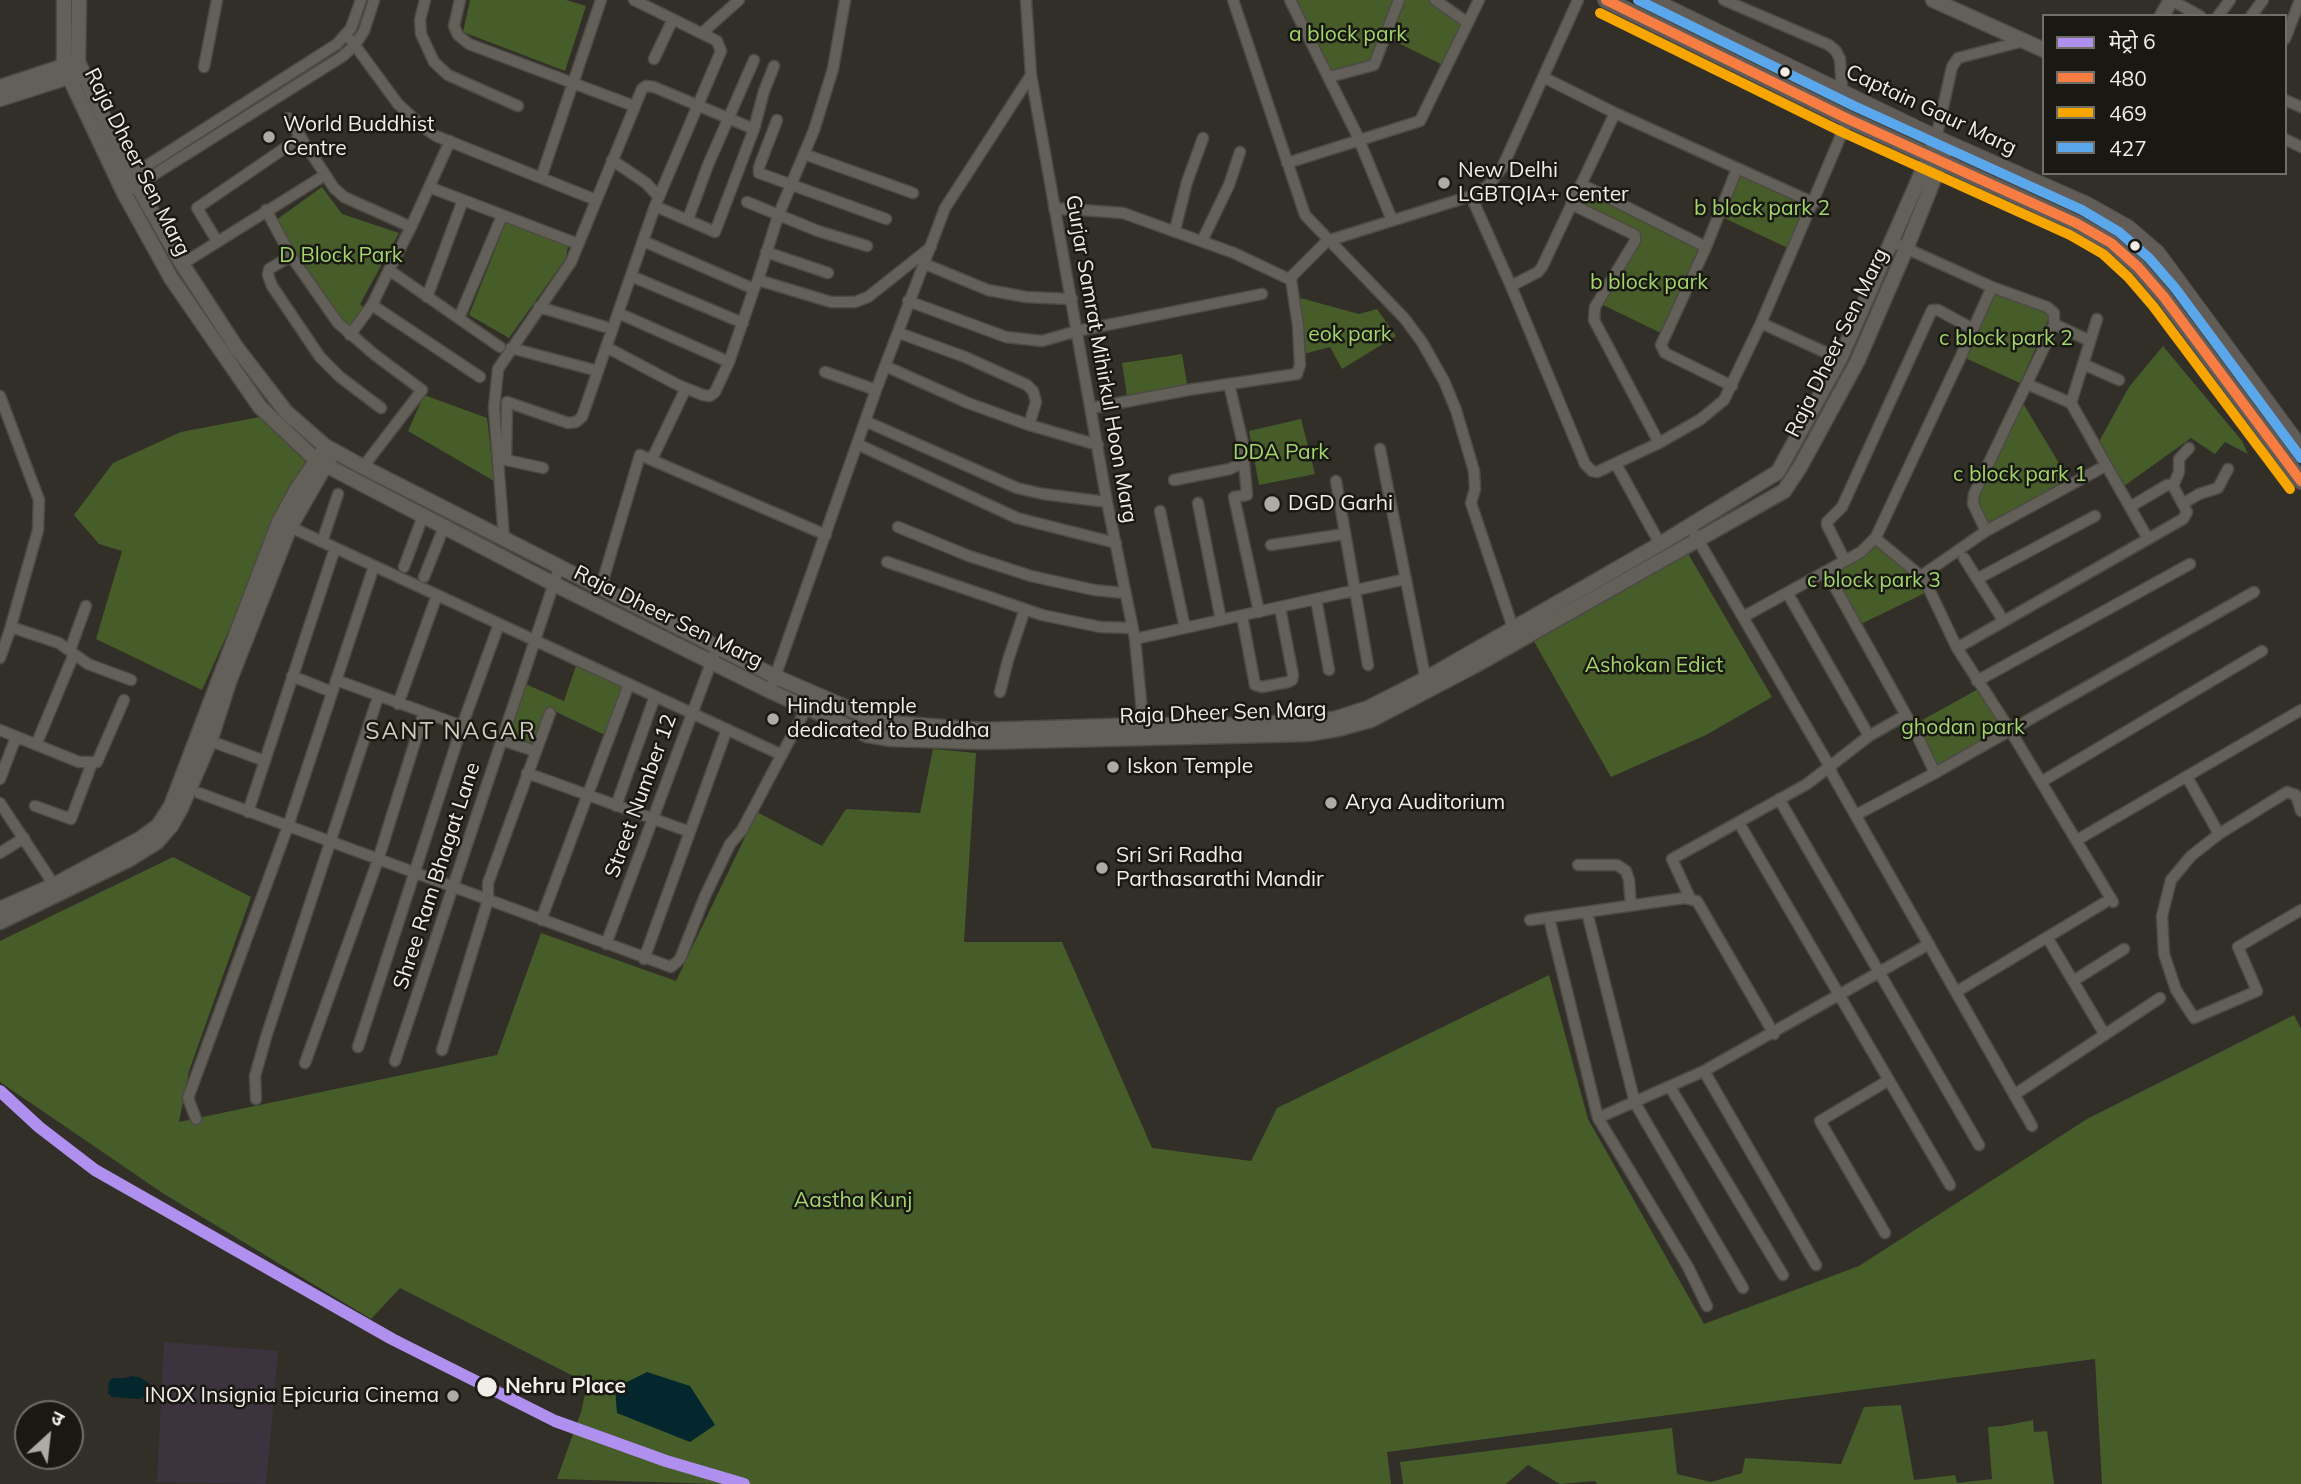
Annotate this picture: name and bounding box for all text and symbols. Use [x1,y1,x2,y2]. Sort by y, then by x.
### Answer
legend [2042,14,2287,175]
park label: a block park [1289,22,1407,48]
text: मेट्रो 6 [2109,28,2156,54]
street label: Captain Gaur Marg [1841,59,2021,161]
street label: Raja Dheer Sen Marg [79,64,195,260]
unlabelled marker [1778,65,1792,79]
text: 480 [2109,65,2147,91]
text: 469 [2109,100,2147,126]
place label: World Buddhist Centre [283,112,434,162]
marker: World Buddhist Centre [261,129,277,145]
text: 427 [2109,135,2147,161]
place label: New Delhi LGBTQIA+ Center [1458,158,1629,208]
marker: New Delhi LGBTQIA+ Center [1436,175,1452,191]
street label: Gurjar Samrat Mihirkul Hoon Marg [1060,193,1142,525]
park label: b block park 2 [1694,196,1830,222]
unlabelled marker [2128,239,2142,253]
park label: D Block Park [279,243,403,269]
street label: Raja Dheer Sen Marg [1780,244,1894,442]
park label: b block park [1590,270,1708,296]
park label: eok park [1308,322,1392,348]
park label: c block park 2 [1939,326,2073,352]
park label: DDA Park [1233,440,1329,466]
park label: c block park 1 [1953,462,2087,488]
place label: DGD Garhi [1288,491,1393,517]
marker: DGD Garhi [1262,494,1282,514]
street label: Raja Dheer Sen Marg [569,560,767,674]
park label: c block park 3 [1807,568,1941,594]
park label: Ashokan Edict [1585,653,1723,679]
place label: Hindu temple dedicated to Buddha [787,694,990,744]
street label: Raja Dheer Sen Marg [1119,697,1327,729]
street label: Street Number 12 [600,711,682,881]
marker: Hindu temple dedicated to Buddha [765,711,781,727]
park label: ghodan park [1901,715,2025,741]
district label: SANT NAGAR [366,718,536,746]
place label: Iskon Temple [1127,754,1253,780]
street label: Shree Ram Bhagat Lane [388,759,486,993]
marker: Iskon Temple [1105,759,1121,775]
place label: Arya Auditorium [1345,790,1505,816]
marker: Arya Auditorium [1323,795,1339,811]
place label: Sri Sri Radha Parthasarathi Mandir [1116,843,1324,893]
marker: Sri Sri Radha Parthasarathi Mandir [1094,860,1110,876]
park label: Aastha Kunj [794,1188,912,1214]
place label: Nehru Place [505,1374,626,1400]
marker: Nehru Place [475,1375,499,1399]
place label: INOX Insignia Epicuria Cinema [145,1383,439,1409]
marker: INOX Insignia Epicuria Cinema [445,1388,461,1404]
north arrow [14,1400,84,1470]
text: उ [47,1405,68,1431]

